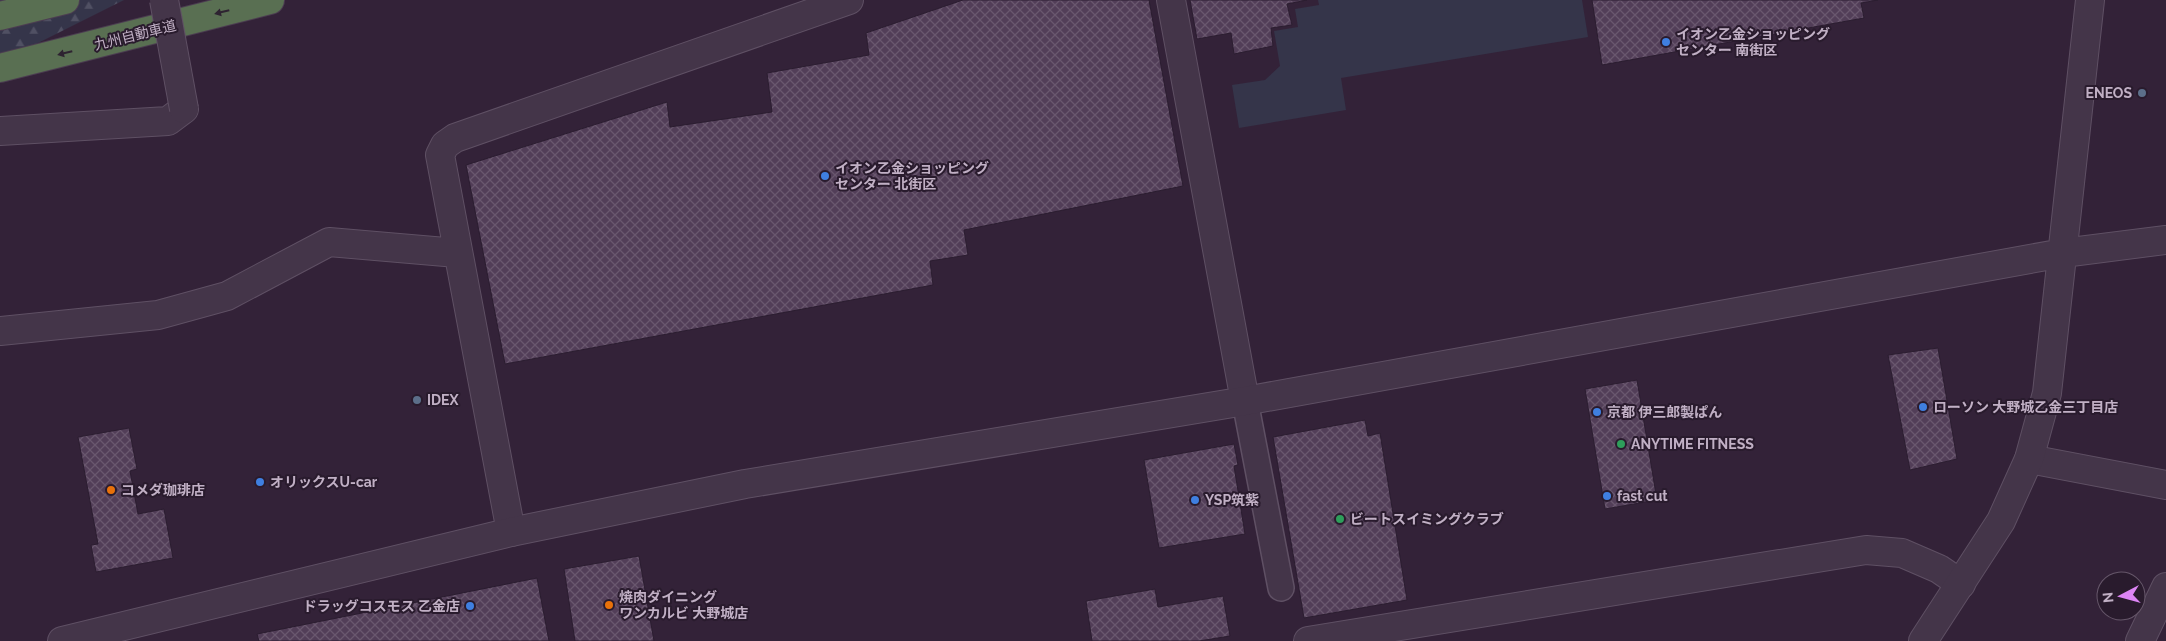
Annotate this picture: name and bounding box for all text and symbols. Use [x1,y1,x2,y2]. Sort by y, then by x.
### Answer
one-way arrow [215,8,230,16]
street label: 九州自動車道 [92,17,178,53]
place label: イオン乙金ショッピング センター 南街区 [1676,26,1830,58]
marker: イオン乙金ショッピング センター 南街区 [1660,36,1672,48]
one-way arrow [58,49,73,57]
place label: ENEOS [2086,85,2132,101]
marker: ENEOS [2136,87,2148,99]
place label: イオン乙金ショッピング センター 北街区 [835,160,989,192]
marker: イオン乙金ショッピング センター 北街区 [819,170,831,182]
place label: IDEX [427,392,459,408]
marker: IDEX [411,394,423,406]
place label: ローソン 大野城乙金三丁目店 [1933,399,2118,415]
marker: ローソン 大野城乙金三丁目店 [1917,401,1929,413]
place label: 京都 伊三郎製ぱん [1607,404,1722,420]
marker: 京都 伊三郎製ぱん [1591,406,1603,418]
place label: ANYTIME FITNESS [1631,436,1754,452]
marker: ANYTIME FITNESS [1615,438,1627,450]
place label: オリックスU-car [270,474,378,490]
marker: オリックスU-car [254,476,266,488]
place label: コメダ珈琲店 [121,482,205,498]
marker: コメダ珈琲店 [105,484,117,496]
place label: fast cut [1617,488,1668,504]
marker: fast cut [1601,490,1613,502]
place label: YSP筑紫 [1205,492,1259,508]
marker: YSP筑紫 [1189,494,1201,506]
place label: ビートスイミングクラブ [1350,511,1504,527]
marker: ビートスイミングクラブ [1334,513,1346,525]
north arrow [2096,571,2146,621]
place label: 焼肉ダイニング ワンカルビ 大野城店 [619,589,748,621]
text: N [2100,591,2117,604]
place label: ドラッグコスモス 乙金店 [303,598,460,614]
marker: 焼肉ダイニング ワンカルビ 大野城店 [603,599,615,611]
marker: ドラッグコスモス 乙金店 [464,600,476,612]

